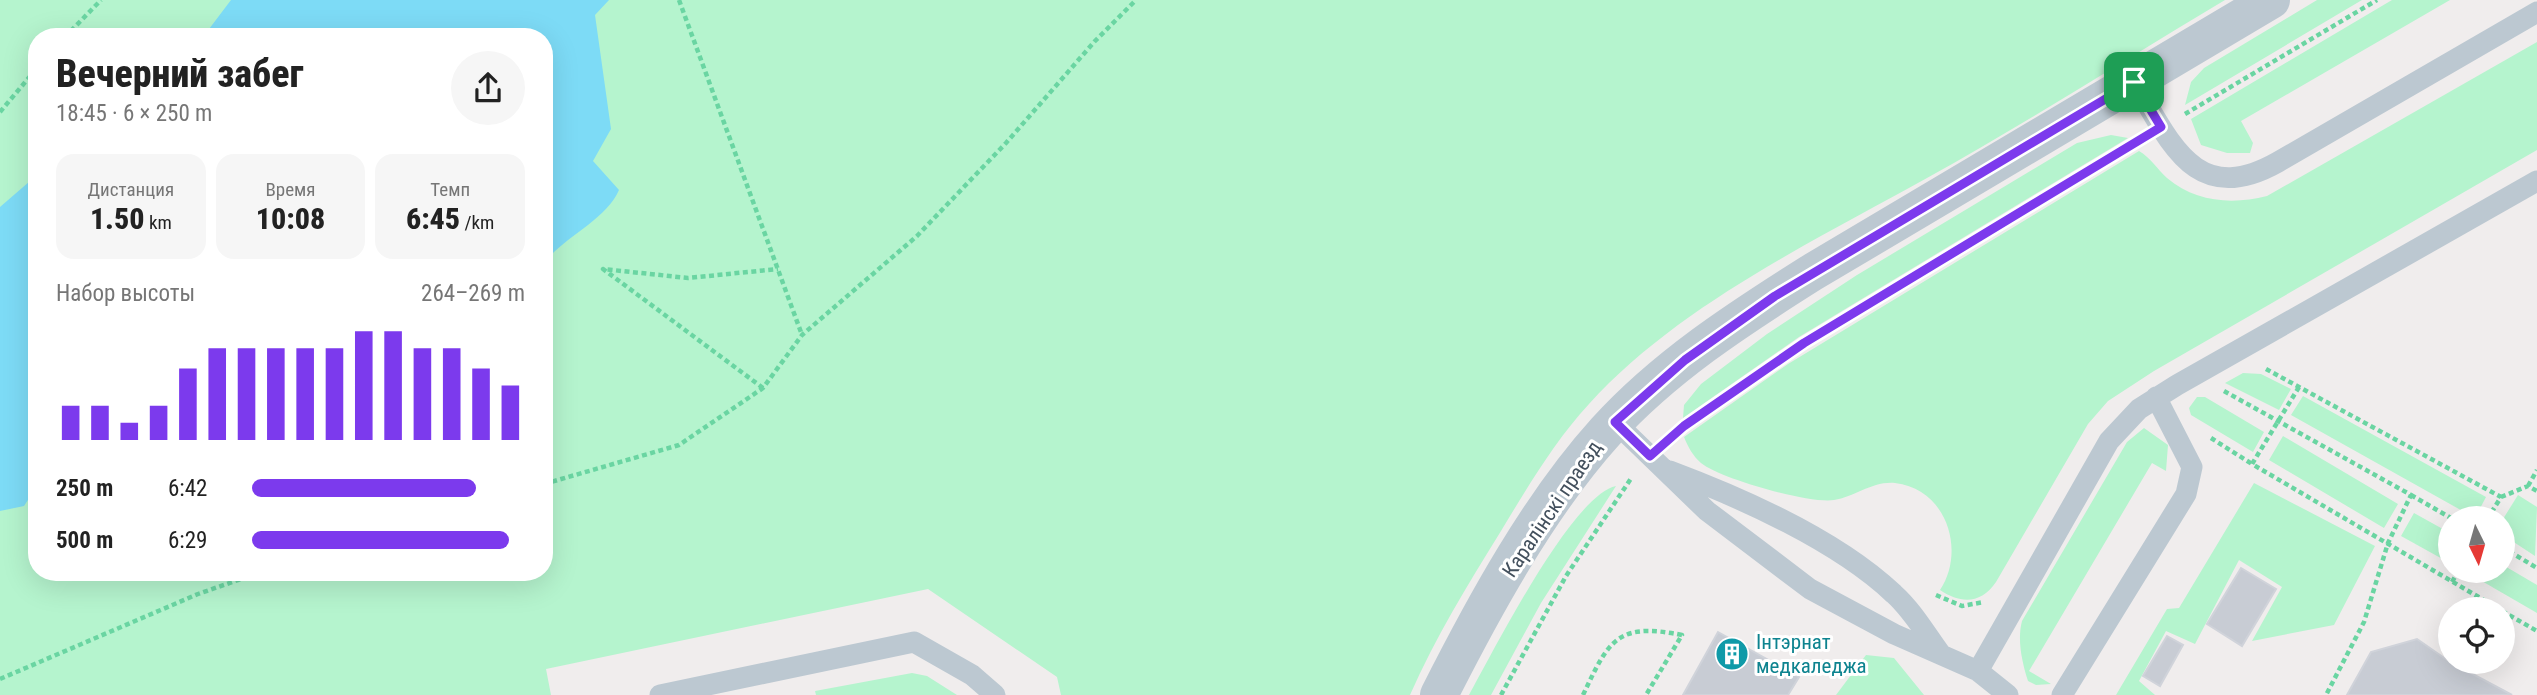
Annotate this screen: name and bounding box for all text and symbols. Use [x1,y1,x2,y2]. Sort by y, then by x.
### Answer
button: share [451,51,525,125]
text: Вечерний забег [56,52,304,96]
pin [2104,52,2164,112]
icon: arrive [2115,63,2153,101]
text: 18:45 · 6 × 250 m [56,100,212,127]
text: Дистанция [88,178,174,201]
text: Время [265,178,316,201]
text: Темп [430,178,470,201]
text: 1.50 [90,201,145,236]
text: 10:08 [256,201,325,236]
text: 6:45 [406,201,460,236]
text: km [145,211,172,234]
text: /km [460,211,494,234]
text: Набор высоты [56,280,195,307]
text: 264–269 m [421,280,525,307]
street label: Каралінскі праезд [1497,436,1607,582]
text: 250 m [56,475,113,502]
text: 6:42 [168,475,207,502]
north arrow [2438,506,2515,583]
map controls [2438,506,2515,674]
text: 500 m [56,527,113,554]
text: 6:29 [168,527,207,554]
button: locate [2438,597,2515,674]
place label: Інтэрнат медкаледжа [1756,630,1867,678]
building icon: Інтэрнат медкаледжа [1713,635,1751,673]

